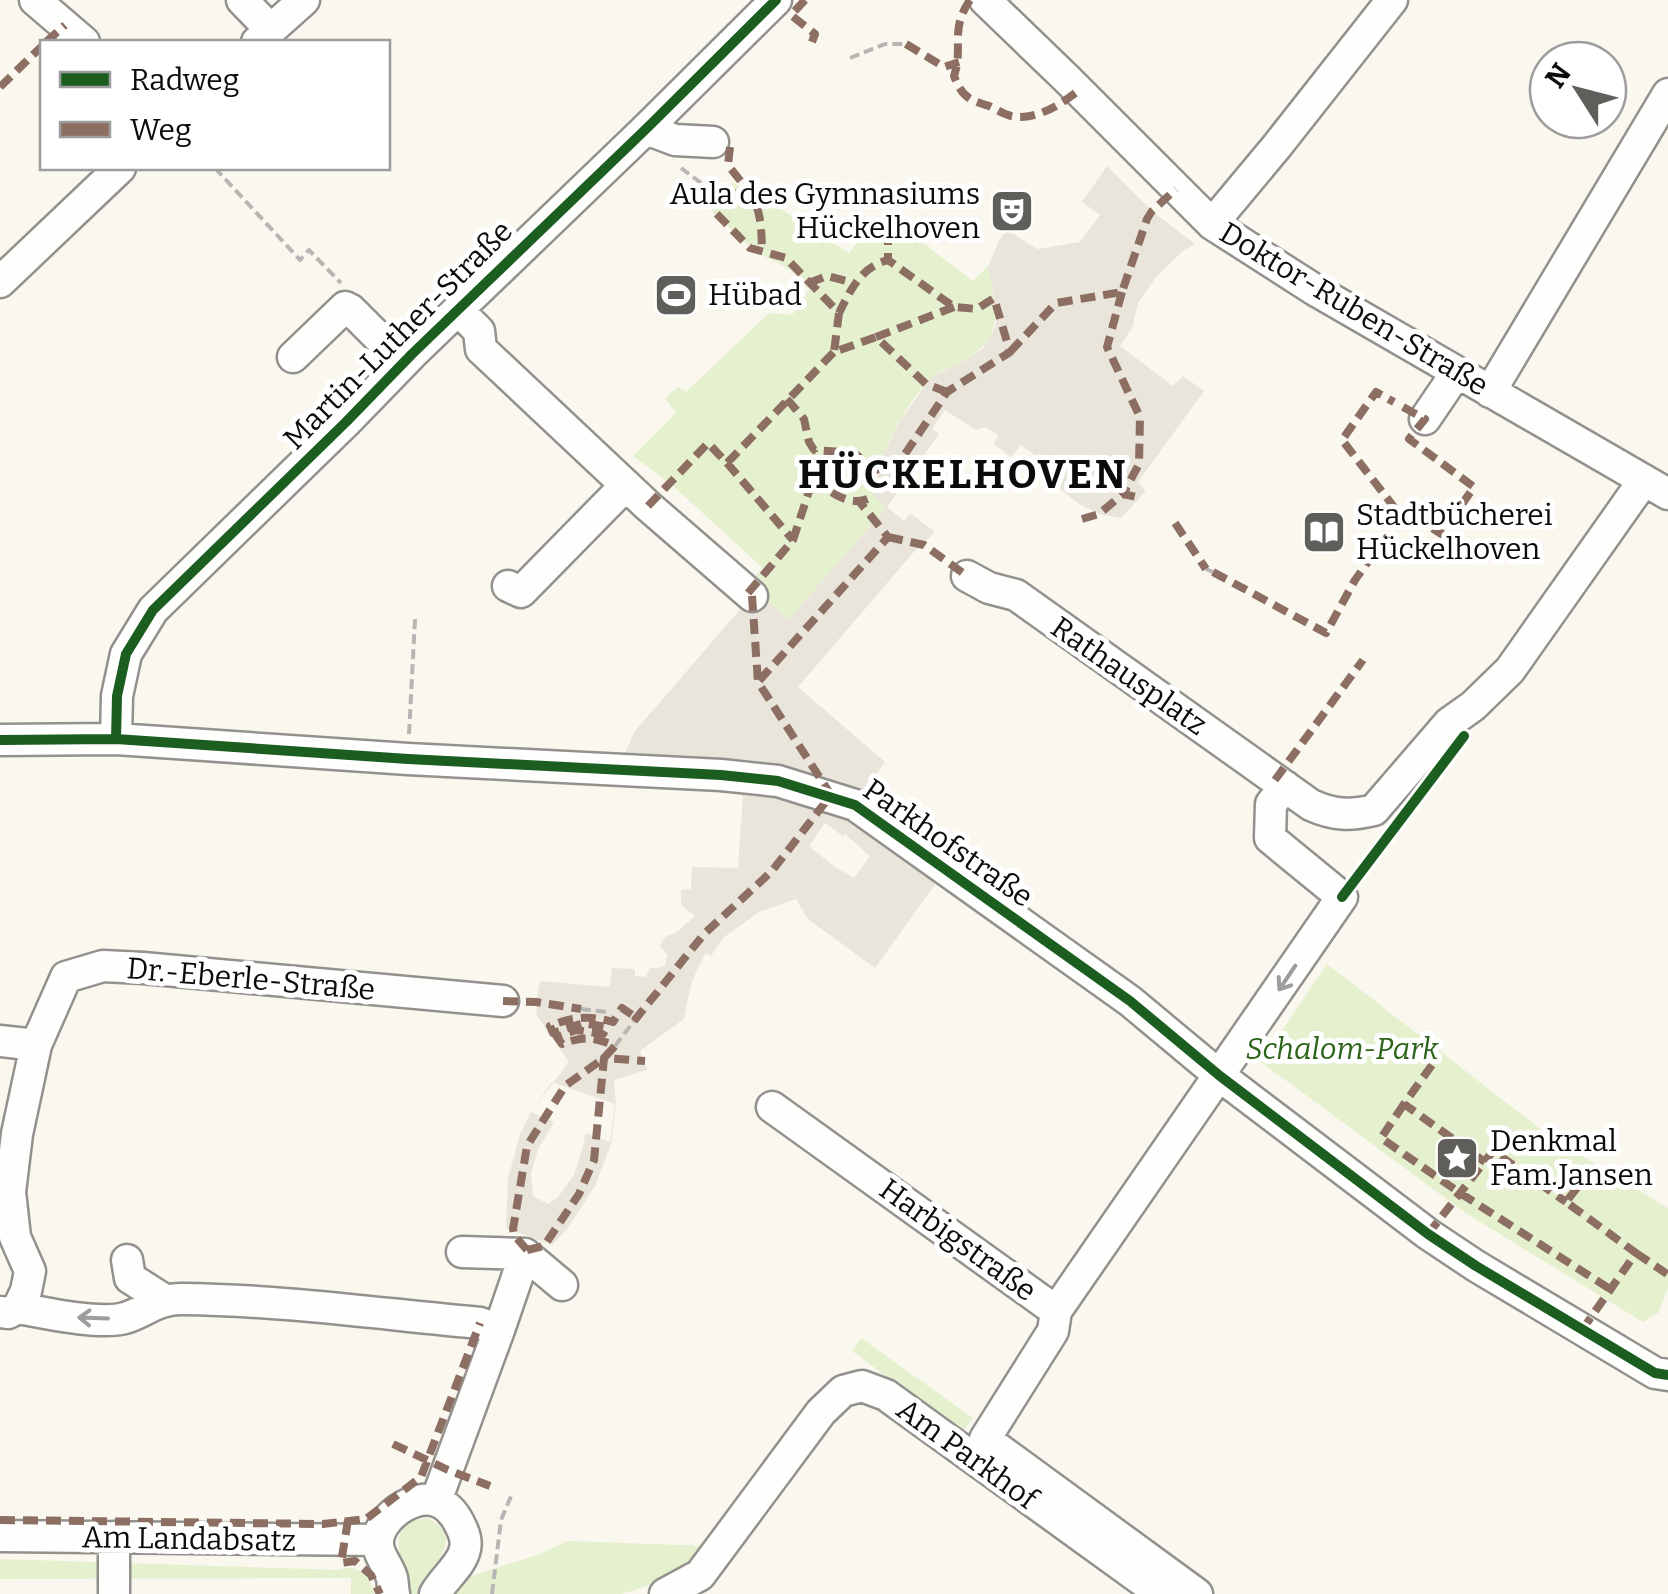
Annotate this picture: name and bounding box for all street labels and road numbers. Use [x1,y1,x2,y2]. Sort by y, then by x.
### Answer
street label: Martin-Luther-Straße [276,213,520,457]
street label: Doktor-Ruben-Straße [1213,215,1495,403]
street label: Rathausplatz [1044,609,1214,743]
street label: Parkhofstraße [856,771,1040,915]
street label: Dr.-Eberle-Straße [125,950,377,1008]
street label: Harbigstraße [873,1171,1043,1309]
street label: Am Parkhof [890,1391,1046,1518]
street label: Am Landabsatz [82,1519,296,1559]

